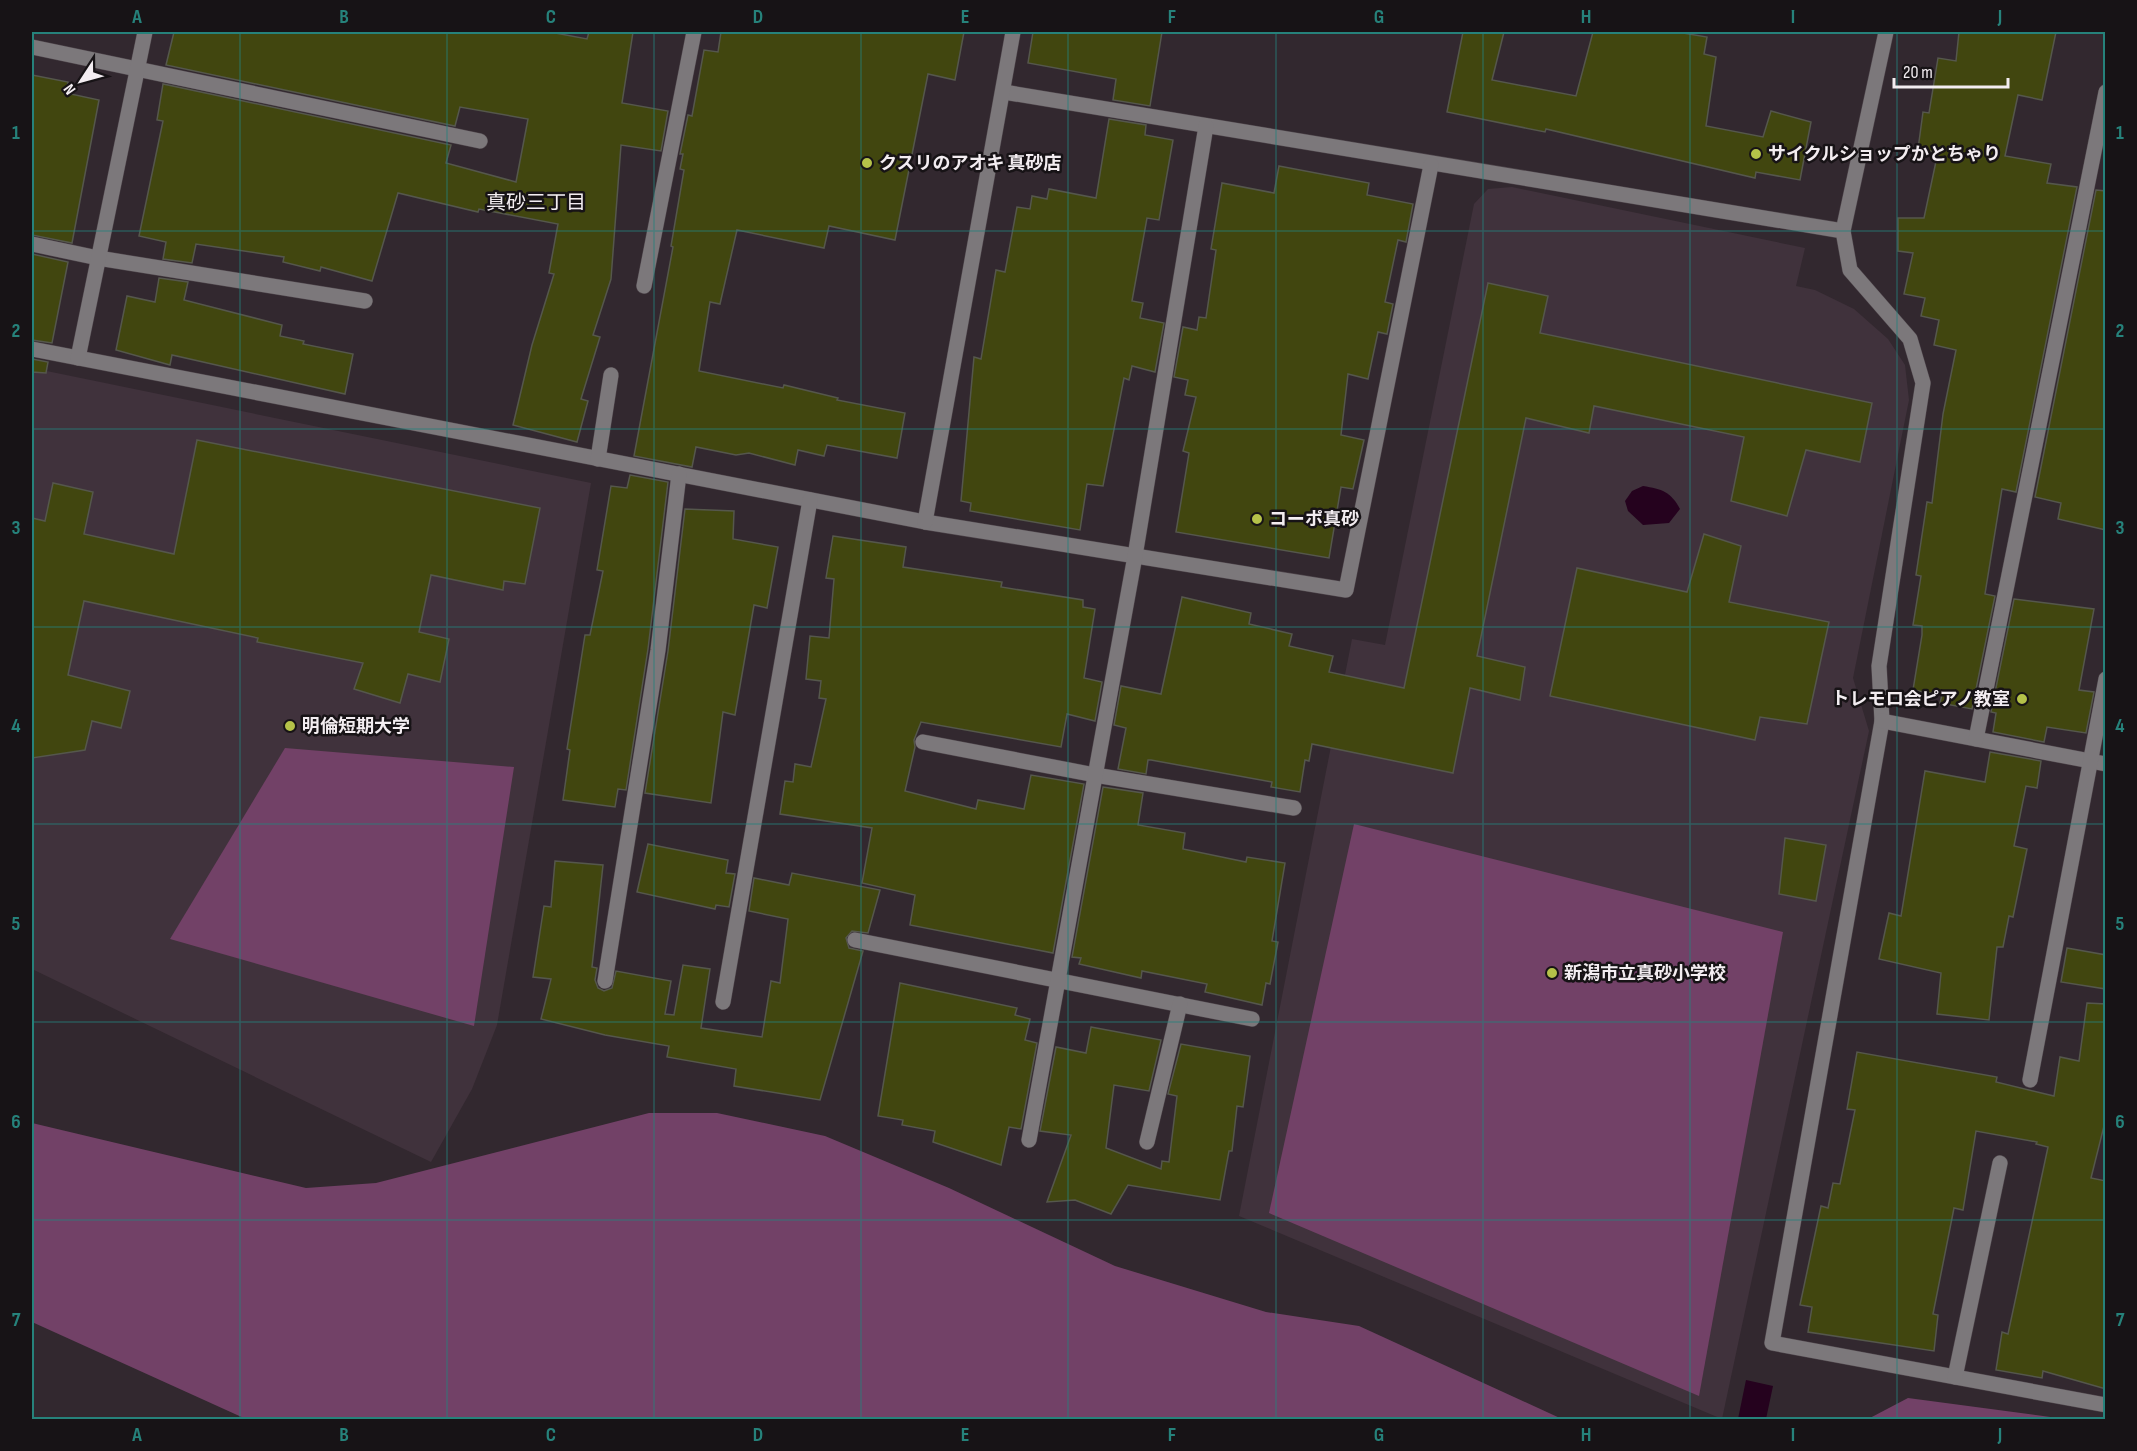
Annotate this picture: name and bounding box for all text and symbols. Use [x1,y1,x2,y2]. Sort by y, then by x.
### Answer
text: A [131,5,142,29]
text: B [339,5,349,29]
text: C [546,5,556,29]
text: D [753,5,763,29]
text: E [961,5,969,29]
text: F [1168,5,1176,29]
text: G [1374,5,1384,29]
text: H [1581,5,1591,29]
text: I [1791,5,1795,29]
text: J [1997,5,2002,29]
north arrow [51,51,111,111]
scale bar [1894,51,2008,89]
text: 20 m [1903,62,1933,83]
text: N [60,80,80,98]
text: 1 [12,121,20,145]
text: 1 [2116,121,2124,145]
place label: サイクルショップかとちゃり [1768,144,2001,165]
marker: サイクルショップかとちゃり [1749,147,1763,161]
place label: クスリのアオキ 真砂店 [879,153,1061,174]
marker: クスリのアオキ 真砂店 [860,156,874,170]
district label: 真砂三丁目 [486,191,586,215]
text: 2 [12,319,20,343]
text: 2 [2116,319,2124,343]
place label: コーポ真砂 [1269,509,1359,530]
marker: コーポ真砂 [1250,512,1264,526]
text: 3 [12,516,21,540]
text: 3 [2116,516,2125,540]
place label: トレモロ会ピアノ教室 [1832,689,2010,710]
marker: トレモロ会ピアノ教室 [2015,692,2029,706]
text: 4 [11,714,21,738]
text: 4 [2115,714,2125,738]
place label: 明倫短期大学 [302,716,410,737]
marker: 明倫短期大学 [283,719,297,733]
text: 5 [12,912,21,936]
text: 5 [2116,912,2125,936]
place label: 新潟市立真砂小学校 [1564,963,1726,984]
marker: 新潟市立真砂小学校 [1545,966,1559,980]
text: 6 [11,1110,21,1134]
text: 6 [2115,1110,2125,1134]
text: 7 [12,1308,21,1332]
text: 7 [2116,1308,2125,1332]
text: A [131,1423,142,1447]
text: B [339,1423,349,1447]
text: C [546,1423,556,1447]
text: D [753,1423,763,1447]
text: E [961,1423,969,1447]
text: F [1168,1423,1176,1447]
text: G [1374,1423,1384,1447]
text: H [1581,1423,1591,1447]
text: I [1791,1423,1795,1447]
text: J [1997,1423,2002,1447]

